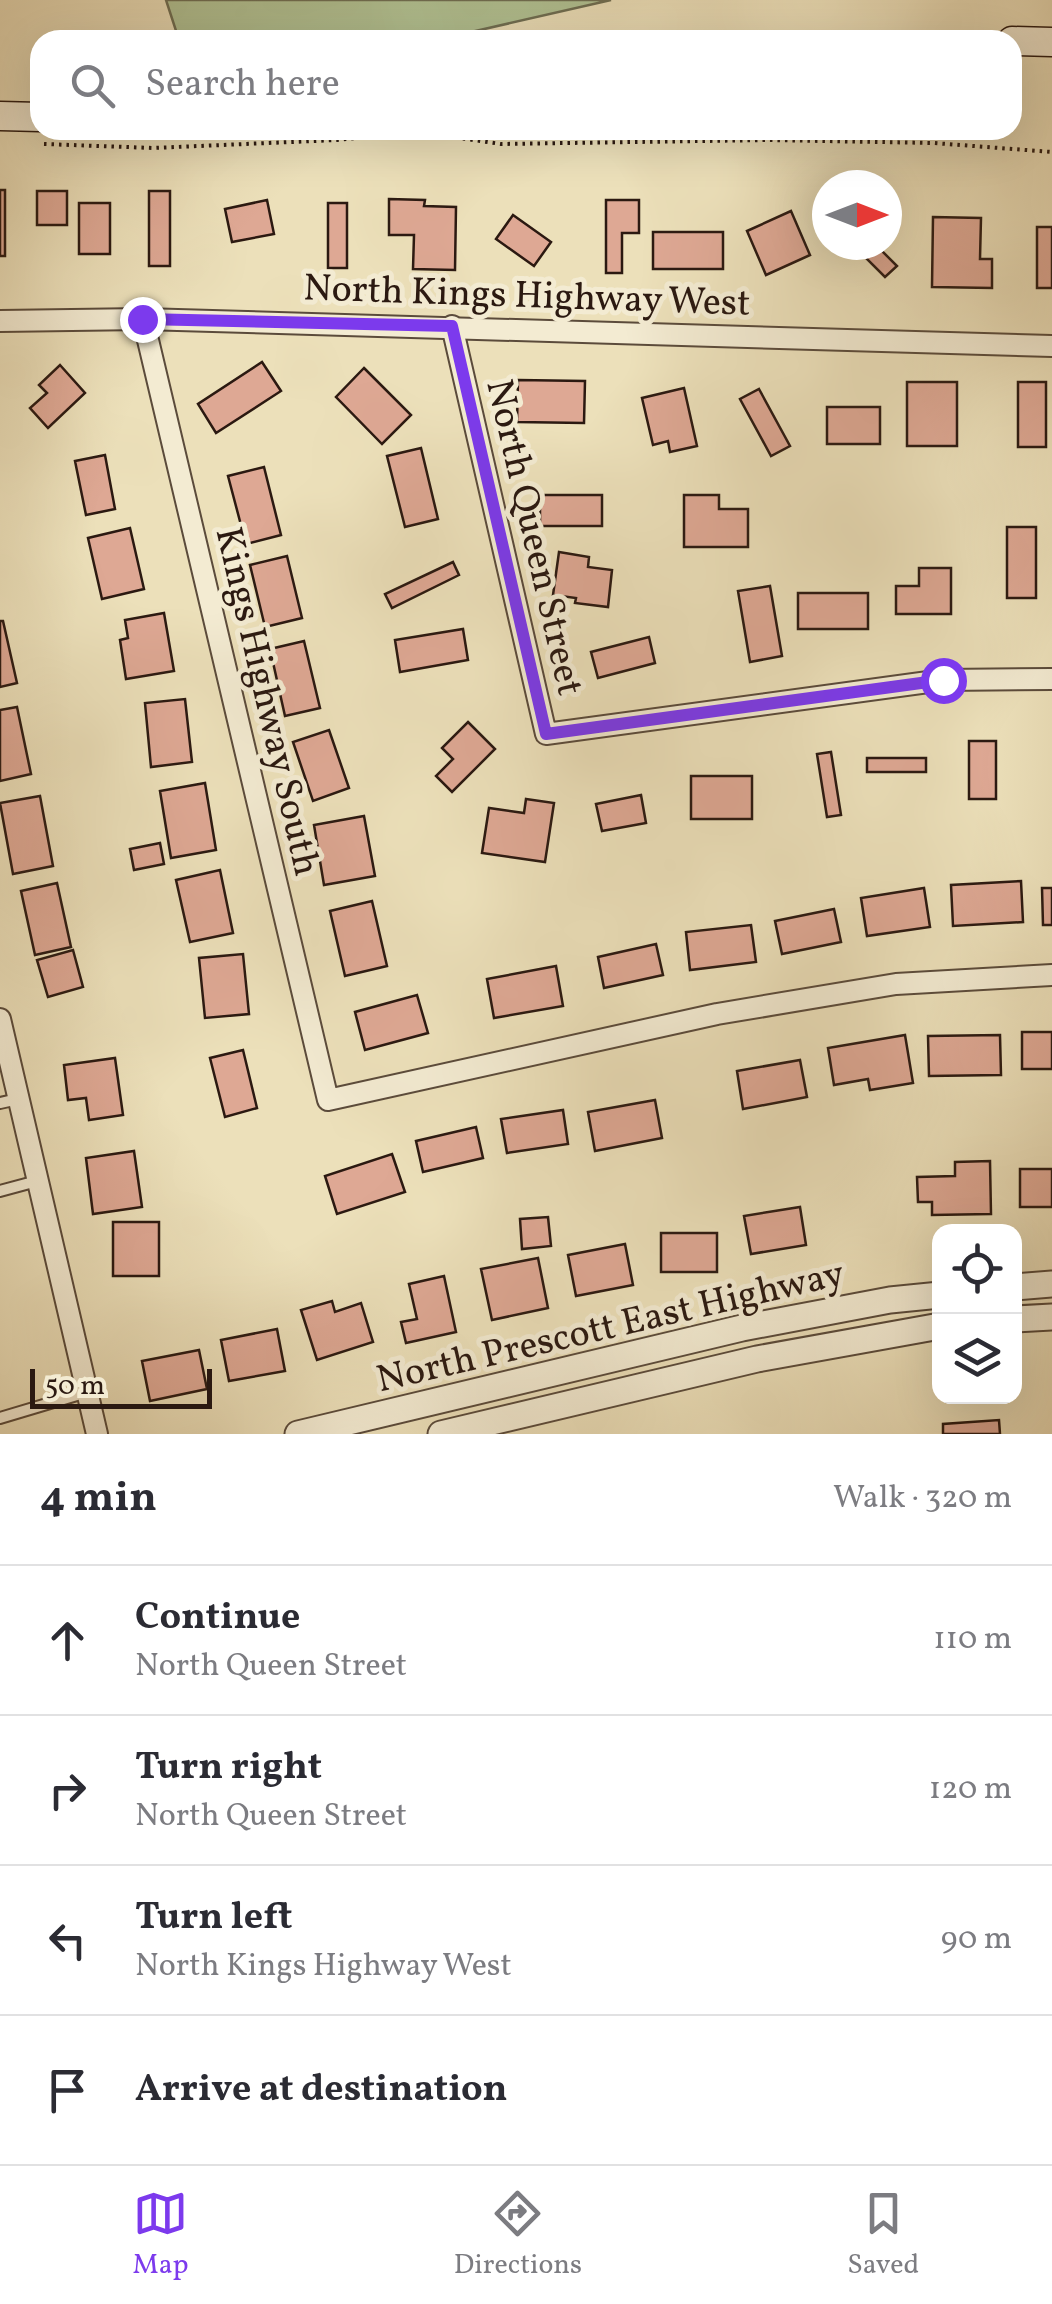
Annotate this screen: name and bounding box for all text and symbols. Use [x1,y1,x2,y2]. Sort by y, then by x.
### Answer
search box [30,30,1022,140]
icon: search [65,58,120,113]
text: Search here [145,59,340,112]
north arrow [812,170,902,260]
street label: North Kings Highway West [302,263,751,332]
route end [120,297,166,343]
street label: North Queen Street [470,374,595,701]
street label: Kings Highway South [200,522,332,881]
route start [921,658,967,704]
map controls [932,1224,1022,1404]
button: locate [932,1224,1022,1314]
street label: North Prescott East Highway [372,1249,850,1408]
button: layers [932,1314,1022,1404]
scale bar [30,1364,212,1408]
text: 50 m [45,1367,105,1406]
text: 4 min [40,1470,157,1529]
text: Walk · 320 m [833,1477,1012,1521]
text: Continue [135,1592,300,1645]
icon: ahead [40,1613,95,1668]
text: 110 m [933,1618,1012,1662]
text: North Queen Street [135,1645,407,1689]
text: Turn right [135,1742,322,1795]
icon: right [40,1763,95,1818]
text: 120 m [929,1768,1012,1812]
text: North Queen Street [135,1795,407,1839]
text: Turn left [135,1892,292,1945]
icon: left [40,1913,95,1968]
text: 90 m [941,1918,1012,1962]
text: North Kings Highway West [135,1945,512,1989]
icon: arrive [40,2063,95,2118]
text: Arrive at destination [135,2064,508,2117]
tab: Map [133,2186,189,2285]
tab: Directions [454,2186,582,2285]
tab: Saved [847,2186,919,2285]

